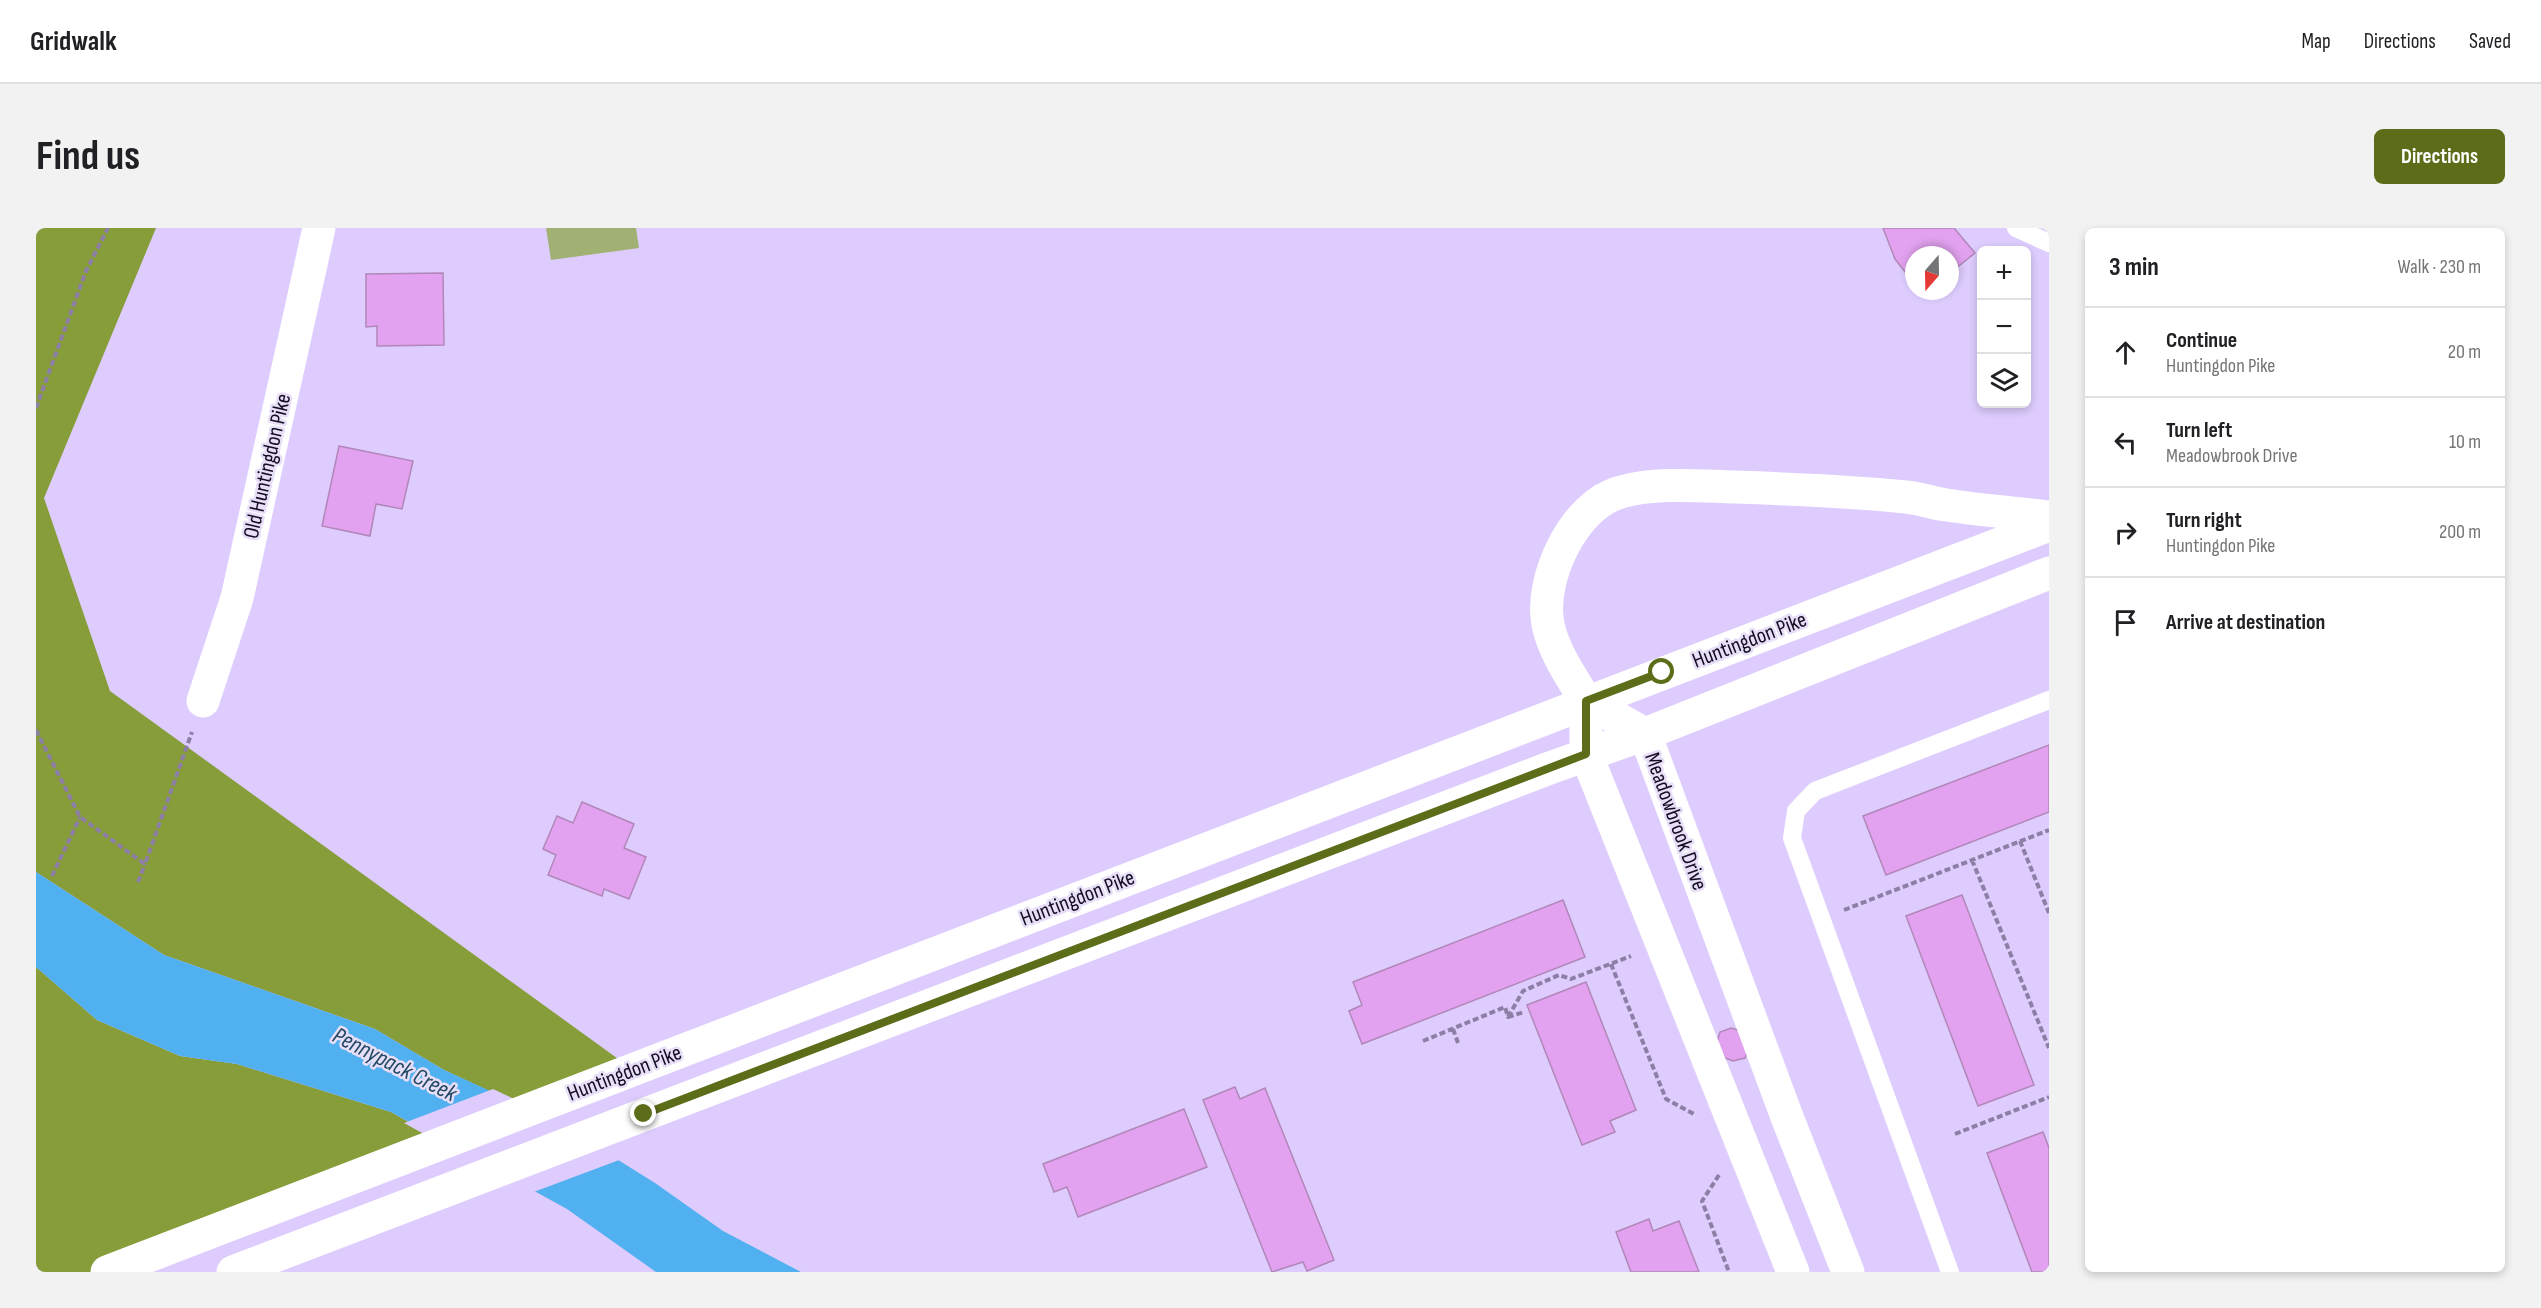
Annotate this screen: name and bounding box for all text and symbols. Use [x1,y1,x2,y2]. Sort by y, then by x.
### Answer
text: Gridwalk [30,25,117,58]
text: Map [2301,29,2331,54]
text: Directions [2364,29,2436,54]
text: Saved [2469,29,2511,54]
button: Directions [2374,129,2505,184]
text: Find us [36,131,140,182]
north arrow [1905,246,1959,300]
map controls [1977,246,2031,408]
button: + [1977,246,2031,300]
text: 3 min [2109,252,2159,283]
text: Walk · 230 m [2398,255,2481,279]
button: − [1977,300,2031,354]
text: Continue [2166,327,2237,354]
icon: ahead [2109,336,2142,369]
text: 20 m [2448,340,2481,364]
button: layers [1977,354,2031,408]
text: Huntingdon Pike [2166,354,2275,378]
street label: Old Huntingdon Pike [238,391,297,541]
text: Turn left [2166,417,2232,444]
icon: left [2109,426,2142,459]
text: 10 m [2449,430,2481,454]
text: Meadowbrook Drive [2166,444,2297,468]
text: Turn right [2166,507,2242,534]
icon: right [2109,516,2142,549]
text: 200 m [2439,520,2481,544]
text: Huntingdon Pike [2166,534,2275,558]
street label: Huntingdon Pike [1689,606,1811,675]
icon: arrive [2109,606,2142,639]
text: Arrive at destination [2166,609,2325,636]
route start [1648,658,1674,684]
street label: Meadowbrook Drive [1638,749,1713,894]
street label: Huntingdon Pike [1017,864,1139,933]
water label: Pennypack Creek [328,1021,463,1109]
street label: Huntingdon Pike [564,1039,686,1108]
route end [630,1100,656,1126]

